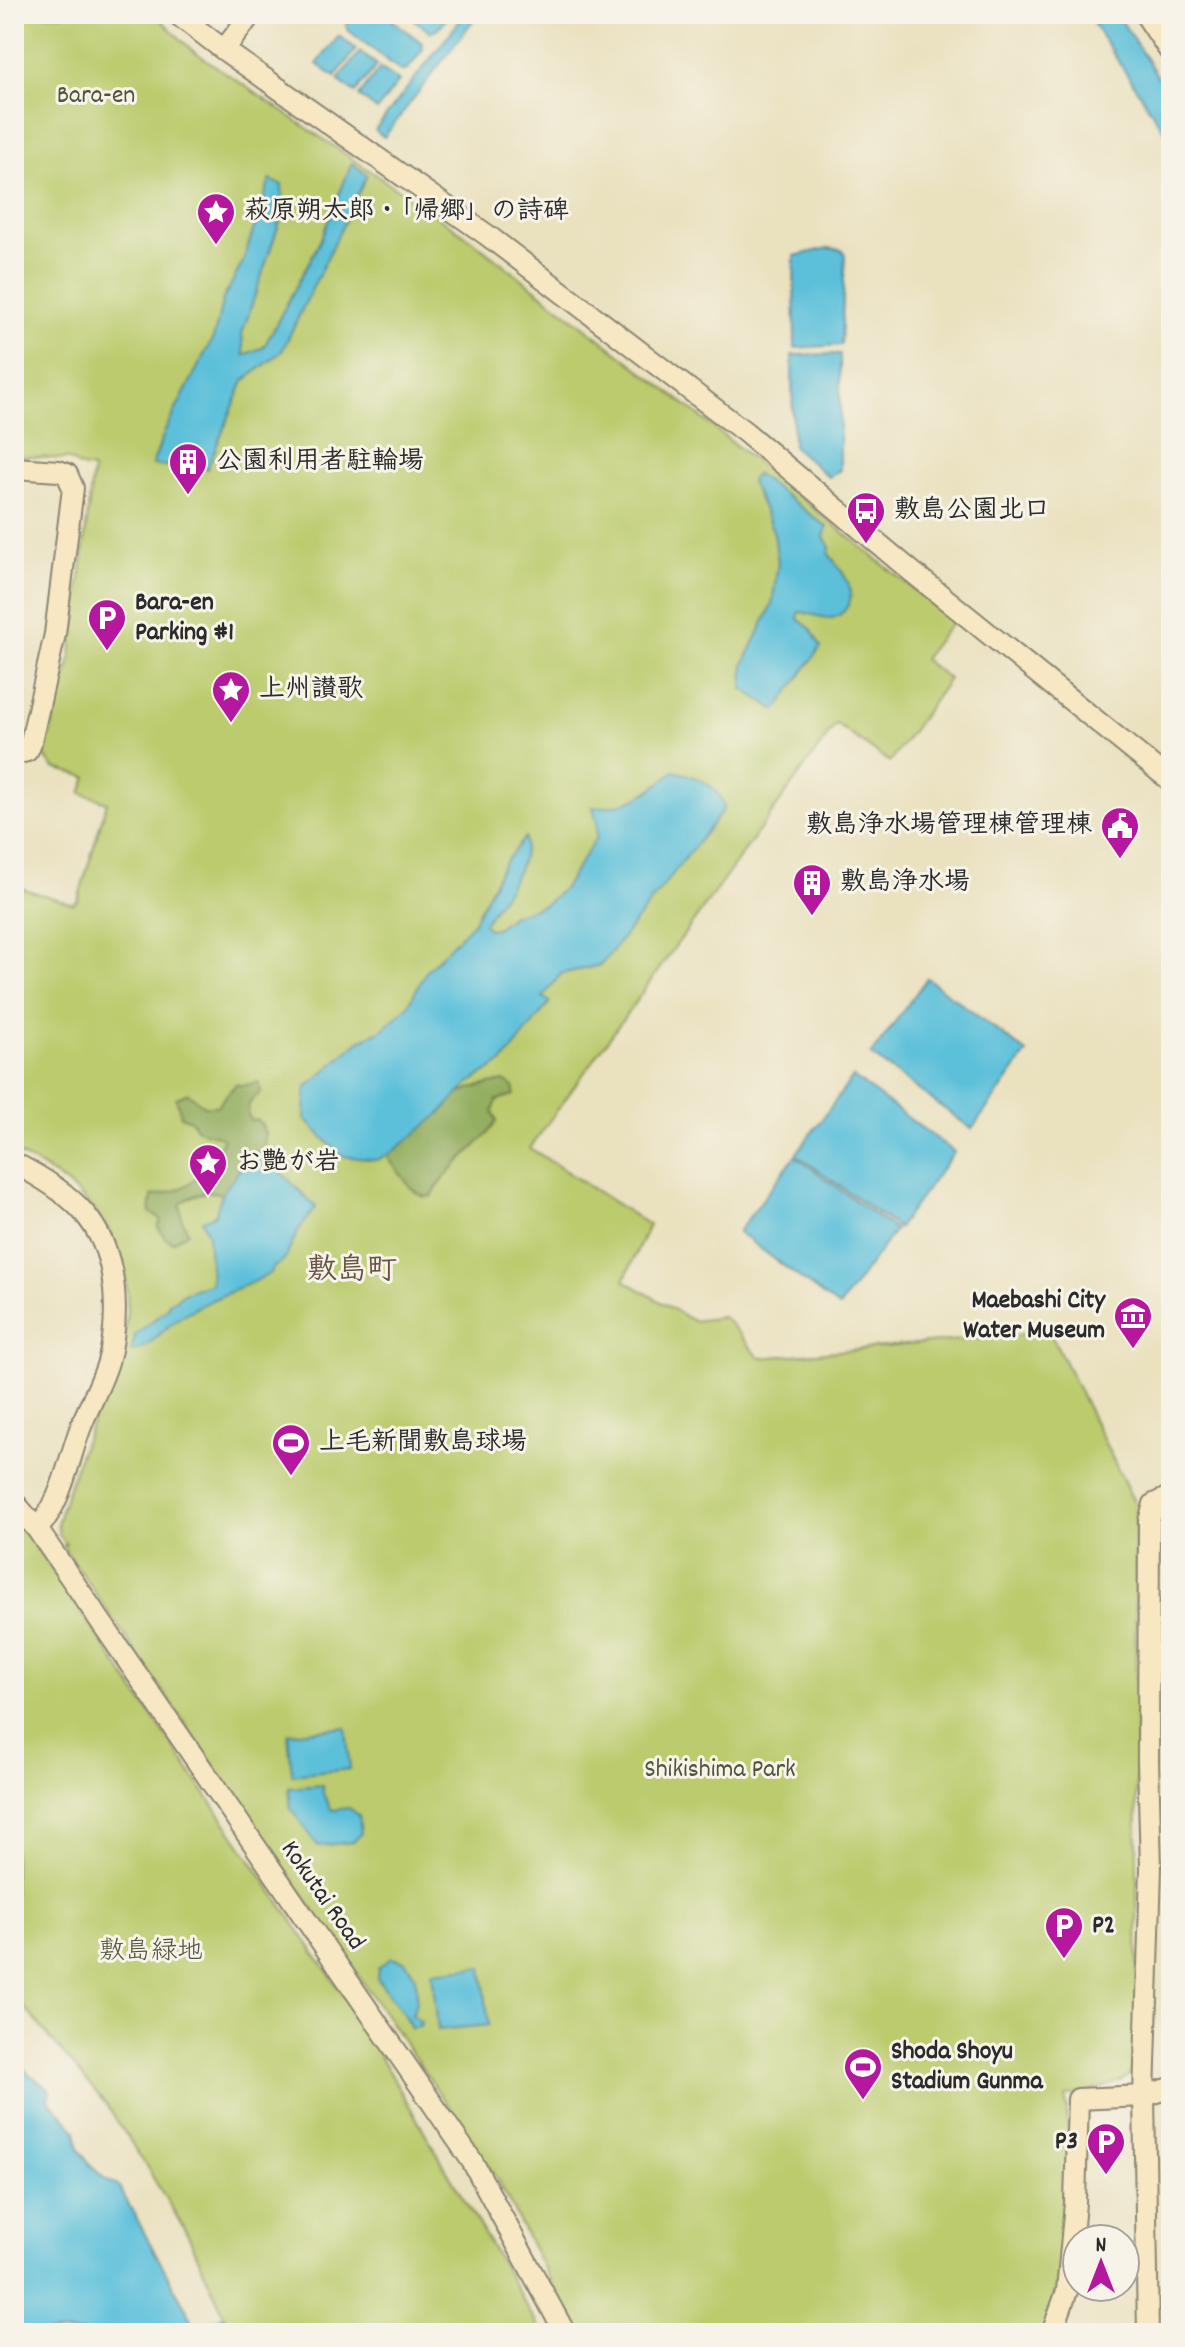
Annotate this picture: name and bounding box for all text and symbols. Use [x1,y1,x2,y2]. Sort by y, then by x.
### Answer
park label: Bara-en [57,78,135,115]
place icon: 萩原朔太郎・「帰郷」の詩碑 [195,191,237,246]
place label: 萩原朔太郎・「帰郷」の詩碑 [244,194,569,231]
building icon: 公園利用者駐輪場 [167,441,209,496]
place label: 公園利用者駐輪場 [216,444,424,481]
bus stop icon: 敷島公園北口 [845,490,887,545]
place label: 敷島公園北口 [894,493,1050,530]
place label: Bara-en Parking #1 [135,585,234,652]
parking icon: Bara-en Parking #1 [86,597,128,652]
place icon: 上州讃歌 [210,669,252,724]
place label: 上州讃歌 [259,672,363,709]
public building icon: 敷島浄水場管理棟管理棟 [1099,805,1141,860]
place label: 敷島浄水場管理棟管理棟 [806,808,1092,845]
building icon: 敷島浄水場 [791,862,833,917]
place label: 敷島浄水場 [840,865,970,902]
place icon: お艶が岩 [187,1142,229,1197]
place label: お艶が岩 [236,1145,340,1182]
district label: 敷島町 [307,1251,397,1294]
place label: Maebashi City Water Museum [963,1283,1106,1350]
museum icon: Maebashi City Water Museum [1112,1295,1154,1350]
sports icon: 上毛新聞敷島球場 [270,1422,312,1477]
place label: 上毛新聞敷島球場 [319,1425,527,1462]
park label: Shikishima Park [644,1752,796,1789]
street label: Kokutai Road [271,1834,373,1958]
parking icon: P2 [1043,1905,1085,1960]
place label: P2 [1092,1908,1115,1945]
park label: 敷島緑地 [99,1934,203,1971]
place label: Shoda Shoyu Stadium Gunma [891,2034,1043,2101]
sports icon: Shoda Shoyu Stadium Gunma [842,2046,884,2101]
parking icon: P3 [1085,2121,1127,2176]
place label: P3 [1055,2124,1078,2161]
north arrow [1061,2223,1141,2303]
text: N [1096,2231,1107,2262]

